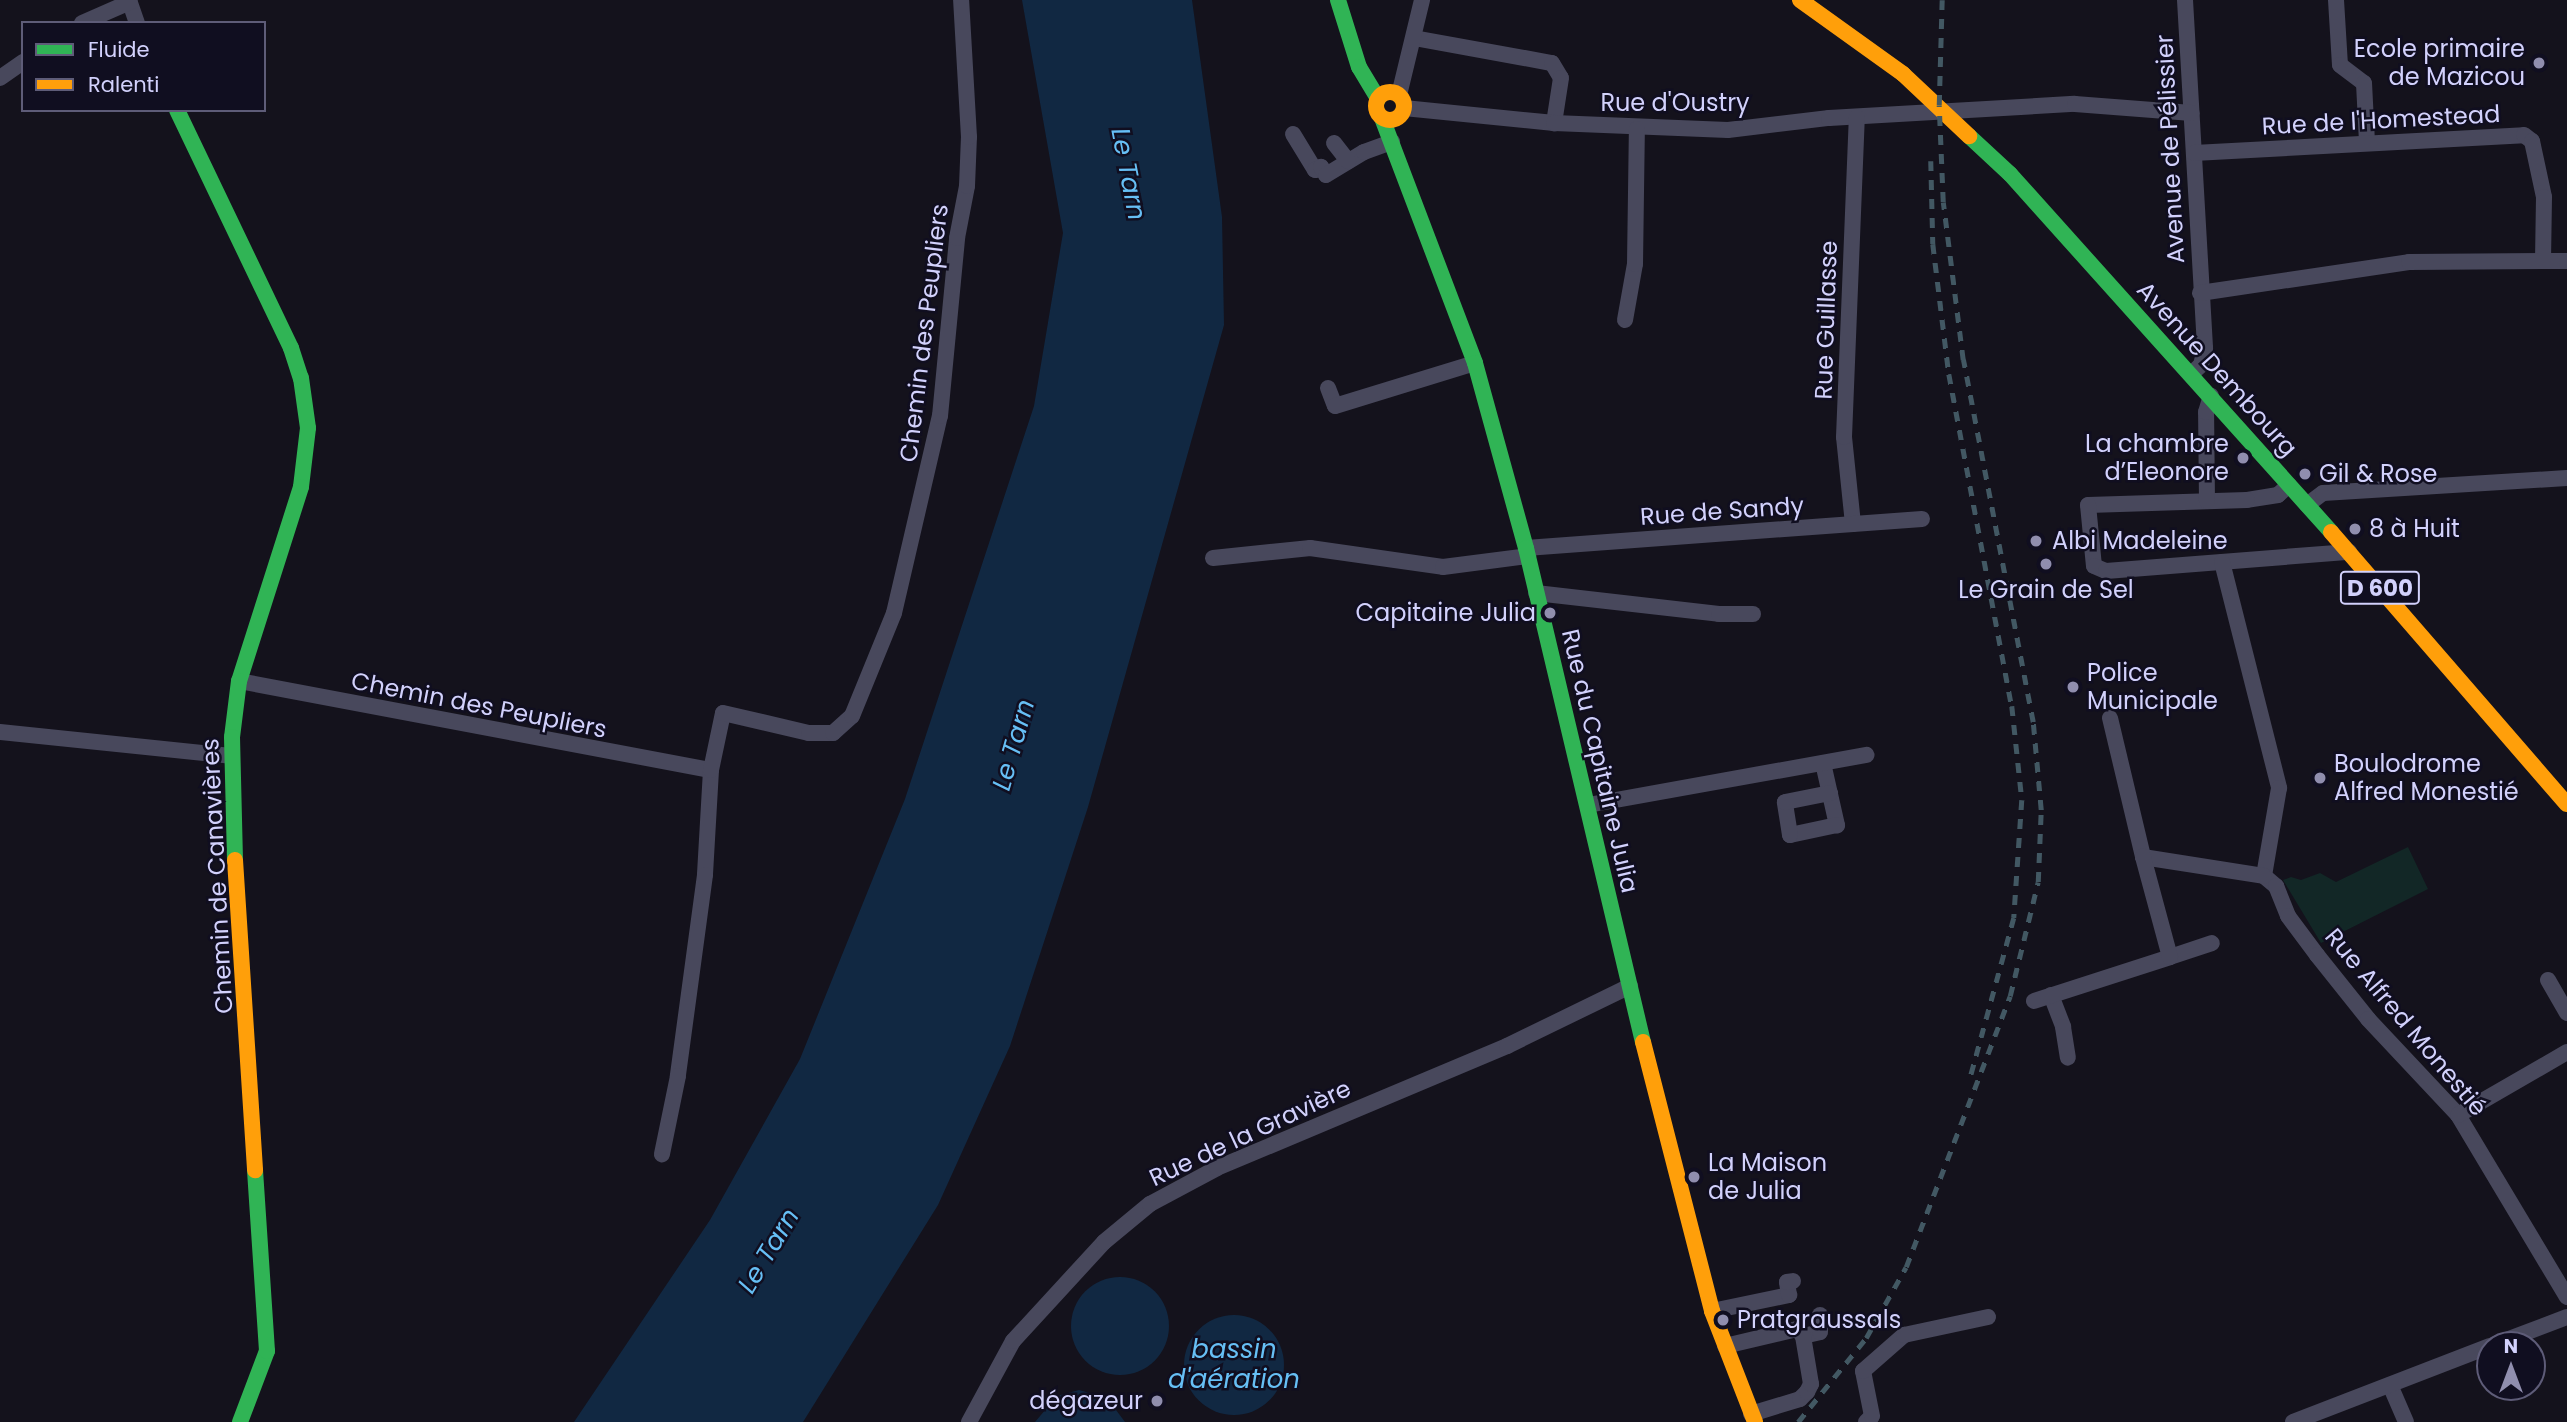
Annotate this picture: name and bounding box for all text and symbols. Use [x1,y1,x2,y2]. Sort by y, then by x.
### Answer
legend [21,21,266,112]
street label: Avenue de Pélissier [2150,34,2190,264]
text: Fluide [88,35,150,64]
place label: Ecole primaire de Mazicou [2354,35,2525,91]
marker: Ecole primaire de Mazicou [2531,55,2547,71]
text: Ralenti [88,70,159,99]
street label: Rue d'Oustry [1600,89,1750,117]
street label: Rue de l'Homestead [2261,99,2501,141]
water label: Le Tarn [1104,125,1152,223]
street label: Chemin des Peupliers [894,202,954,464]
street label: Rue Guillasse [1809,240,1843,400]
street label: Avenue Dembourg [2131,276,2303,462]
place label: La chambre d’Eleonore [2085,430,2229,486]
marker: La chambre d’Eleonore [2235,450,2251,466]
place label: Gil & Rose [2319,460,2437,488]
marker: Gil & Rose [2297,466,2313,482]
street label: Rue de Sandy [1639,491,1805,531]
place label: 8 à Huit [2369,515,2460,543]
marker: 8 à Huit [2347,521,2363,537]
place label: Albi Madeleine [2052,527,2228,555]
marker: Albi Madeleine [2026,531,2046,551]
marker: Le Grain de Sel [2038,556,2054,572]
road number: D 600 [2340,568,2420,608]
place label: Le Grain de Sel [1958,576,2134,604]
place label: Capitaine Julia [1355,599,1536,627]
marker: Capitaine Julia [1542,605,1558,621]
street label: Rue du Capitaine Julia [1556,626,1644,896]
place label: Police Municipale [2087,659,2218,715]
street label: Chemin des Peupliers [349,666,609,744]
marker: Police Municipale [2065,679,2081,695]
water label: Le Tarn [986,696,1042,794]
street label: Chemin de Canavières [195,738,239,1014]
place label: Boulodrome Alfred Monestié [2334,750,2519,806]
marker: Boulodrome Alfred Monestié [2312,770,2328,786]
street label: Rue Alfred Monestié [2319,922,2493,1122]
street label: Rue de la Gravière [1145,1074,1355,1192]
place label: La Maison de Julia [1708,1149,1827,1205]
marker: La Maison de Julia [1686,1169,1702,1185]
water label: Le Tarn [732,1203,806,1299]
place label: Pratgraussals [1737,1306,1901,1334]
marker: Pratgraussals [1715,1312,1731,1328]
north arrow [2476,1331,2546,1401]
text: N [2504,1333,2518,1360]
water label: bassin d'aération [1168,1334,1300,1396]
place label: dégazeur [1029,1387,1143,1415]
marker: dégazeur [1149,1393,1165,1409]

